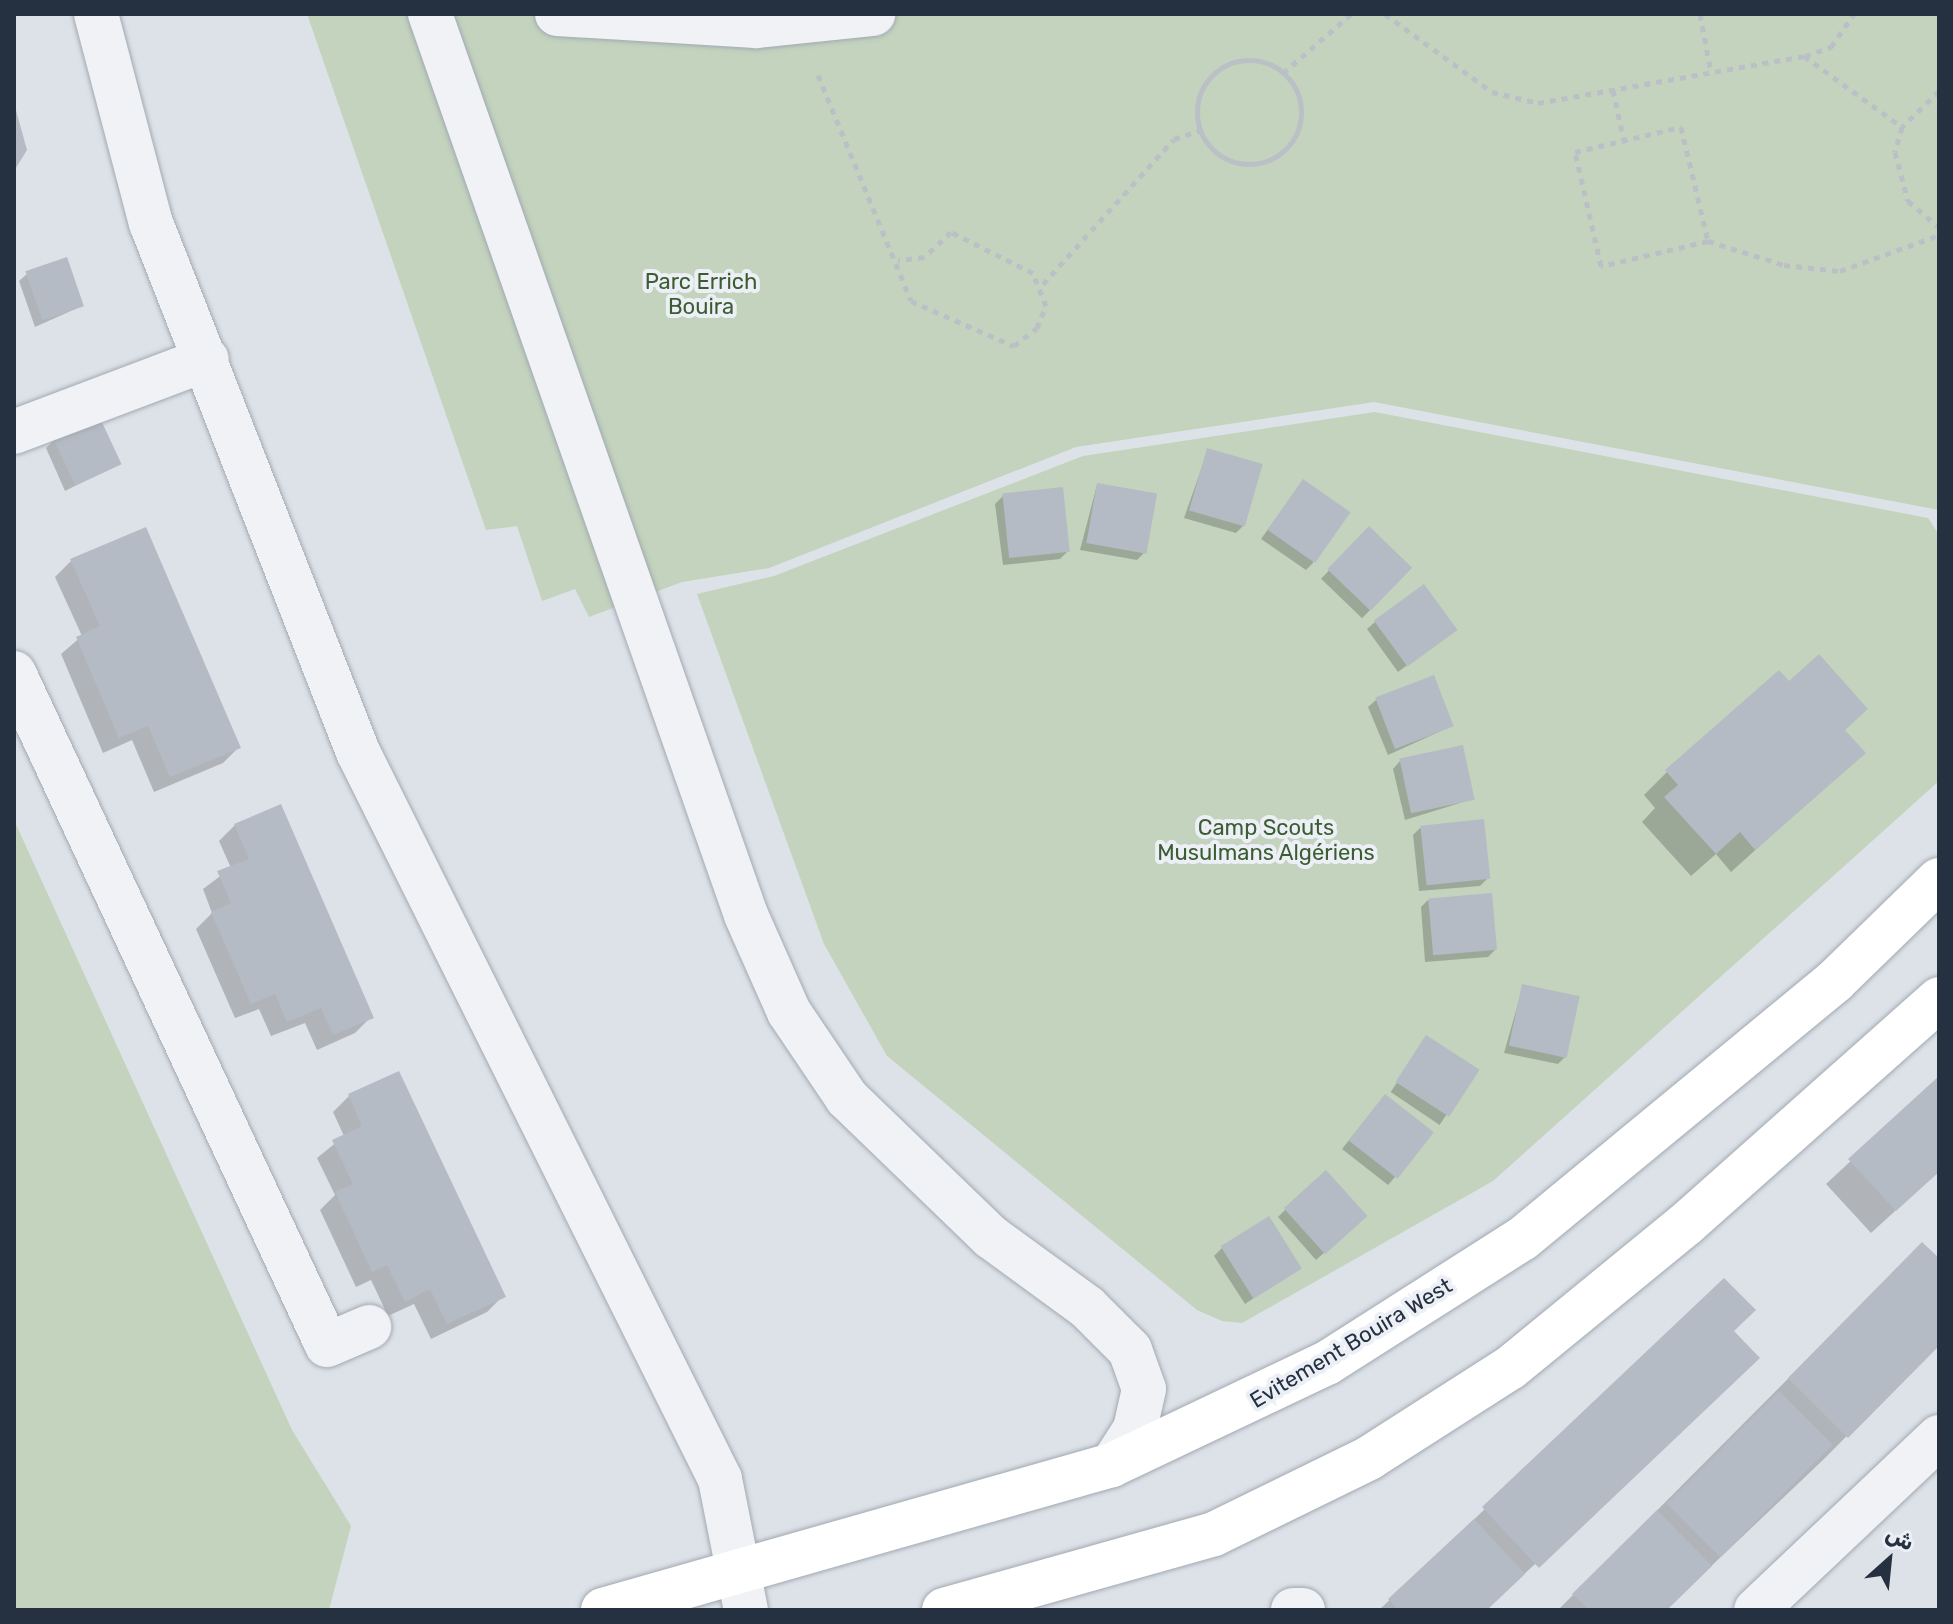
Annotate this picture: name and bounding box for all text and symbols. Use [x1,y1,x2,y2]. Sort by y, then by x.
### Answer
park label: Parc Errich Bouira [645,268,757,320]
park label: Camp Scouts Musulmans Algériens [1157,814,1375,866]
street label: Evitement Bouira West [1245,1272,1457,1414]
north arrow [1849,1520,1929,1600]
text: ش [1882,1520,1919,1557]

